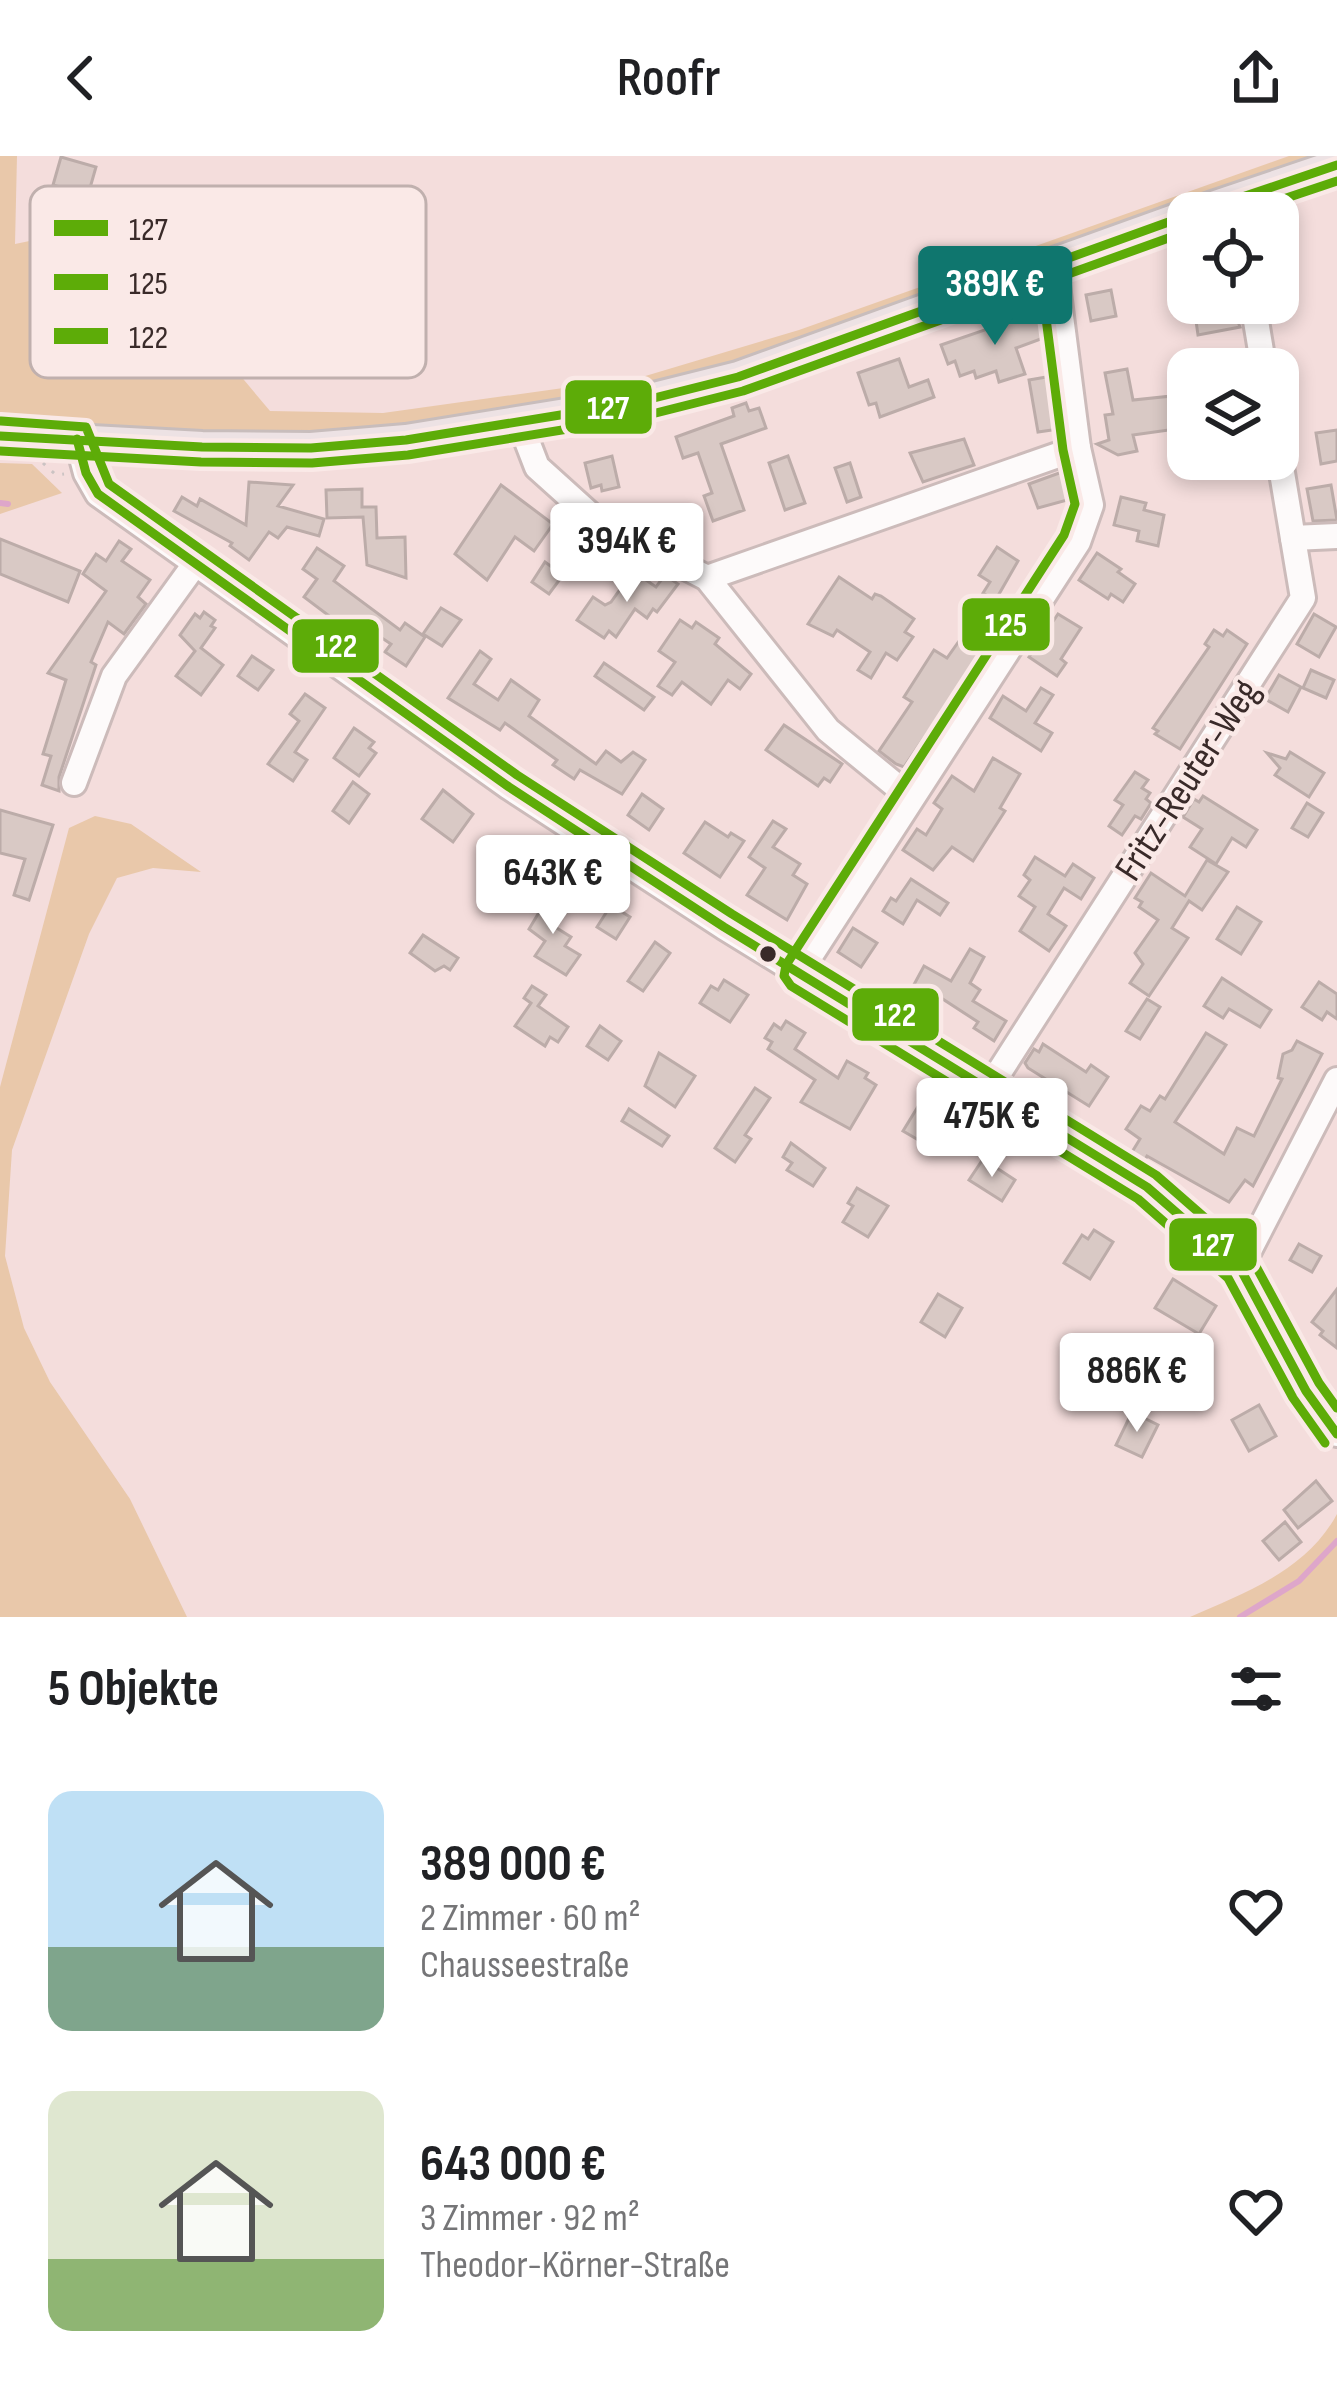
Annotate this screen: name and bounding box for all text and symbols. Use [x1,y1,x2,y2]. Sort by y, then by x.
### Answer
icon: back [48,45,114,111]
icon: share [1223,45,1289,111]
text: Roofr [617,46,720,111]
legend [30,186,426,378]
map controls [1167,192,1299,480]
button: locate [1167,192,1299,324]
text: 127 [129,210,168,250]
pin: 389K € [897,246,1093,348]
text: 389K € [945,261,1045,308]
text: 125 [129,264,168,304]
text: 122 [129,318,168,358]
button: layers [1167,348,1299,480]
line badge: 127 [563,378,654,436]
text: 127 [587,389,630,429]
pin: 394K € [529,503,725,605]
text: 394K € [577,518,677,565]
line badge: 125 [960,596,1052,653]
text: 125 [985,606,1027,646]
line badge: 122 [290,617,381,675]
text: 122 [315,627,357,667]
street label: Fritz-Reuter-Weg [1106,671,1271,890]
pin: 643K € [455,835,651,937]
text: 643K € [503,850,603,897]
unlabelled marker [757,943,779,965]
line badge: 122 [850,986,941,1043]
text: 122 [874,996,916,1036]
pin: 475K € [894,1078,1090,1180]
text: 475K € [944,1093,1041,1140]
line badge: 127 [1167,1216,1259,1273]
text: 127 [1192,1226,1235,1266]
pin: 886K € [1039,1333,1235,1435]
text: 886K € [1087,1348,1187,1395]
icon: filters [1223,1656,1289,1722]
text: 5 Objekte [48,1659,219,1720]
text: 389 000 € [420,1834,606,1895]
icon: home [144,1839,288,1983]
icon: heart [1223,1878,1289,1944]
text: 2 Zimmer · 60 m² [420,1895,641,1942]
text: Chausseestraße [420,1942,629,1989]
text: 643 000 € [420,2134,606,2195]
icon: home [144,2139,288,2283]
icon: heart [1223,2178,1289,2244]
text: 3 Zimmer · 92 m² [420,2195,640,2242]
text: Theodor-Körner-Straße [420,2242,730,2289]

